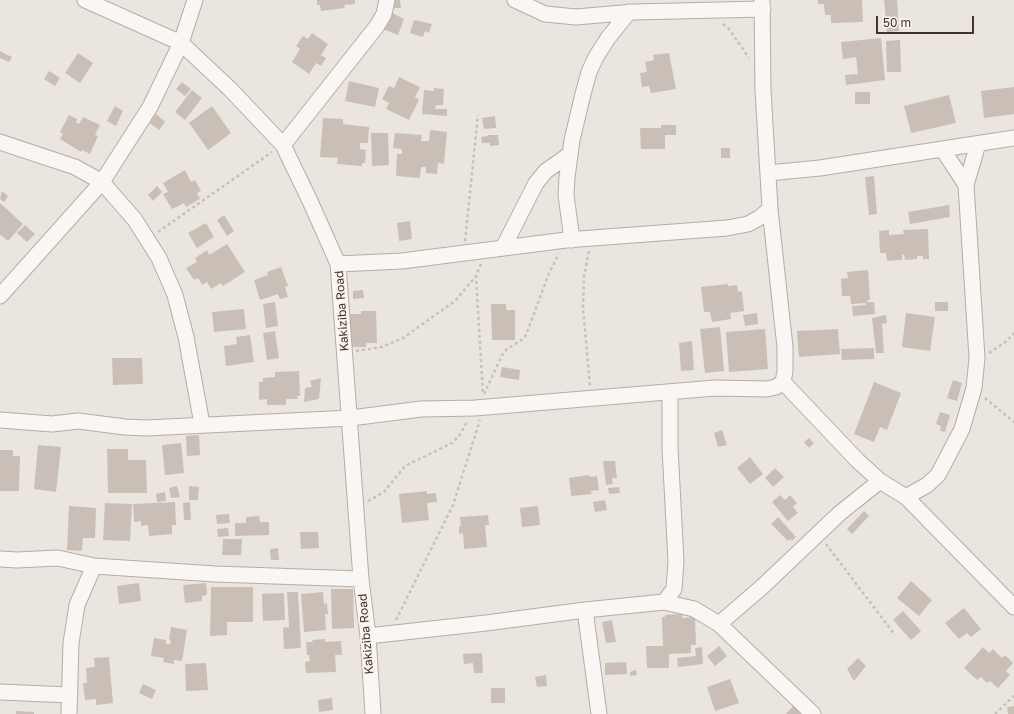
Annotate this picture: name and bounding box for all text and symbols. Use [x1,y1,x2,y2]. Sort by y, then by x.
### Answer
scale bar [878,8,976,34]
text: 50 m [883,15,911,30]
street label: Kakiziba Road [332,270,352,352]
street label: Kakiziba Road [355,593,377,675]

